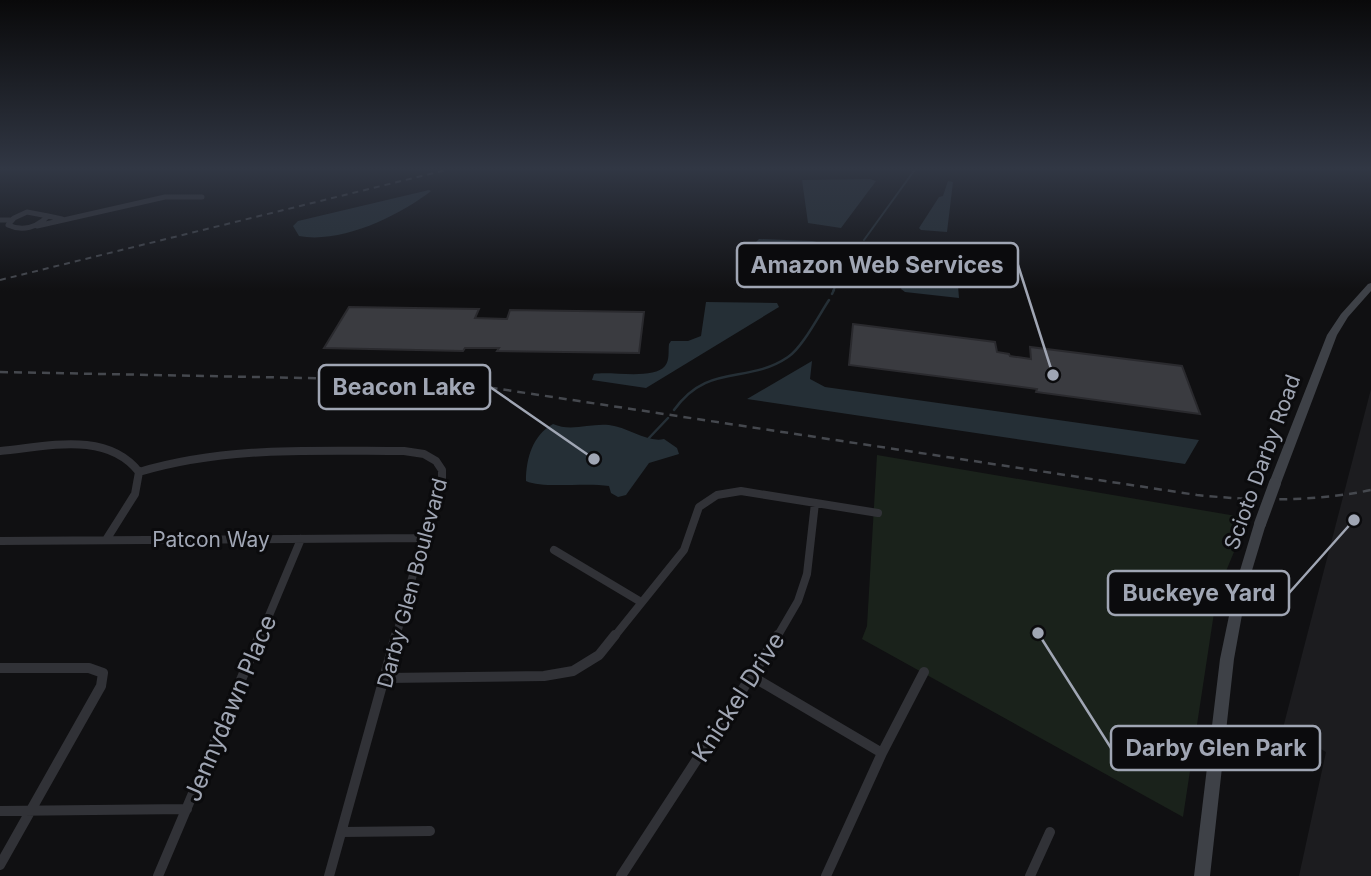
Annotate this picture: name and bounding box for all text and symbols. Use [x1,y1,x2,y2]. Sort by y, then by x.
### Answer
callout: Amazon Web Services [737,243,1018,287]
text: Amazon Web Services [750,251,1004,279]
callout: Beacon Lake [319,365,490,409]
street label: Scioto Darby Road [1219,371,1305,553]
text: Beacon Lake [333,373,475,401]
street label: Darby Glen Boulevard [372,475,452,691]
street label: Patcon Way [152,527,270,552]
callout: Buckeye Yard [1108,571,1289,615]
text: Buckeye Yard [1123,579,1275,607]
street label: Jennydawn Place [178,610,282,806]
street label: Knickel Drive [685,627,791,767]
callout: Darby Glen Park [1111,726,1320,770]
text: Darby Glen Park [1125,734,1307,762]

